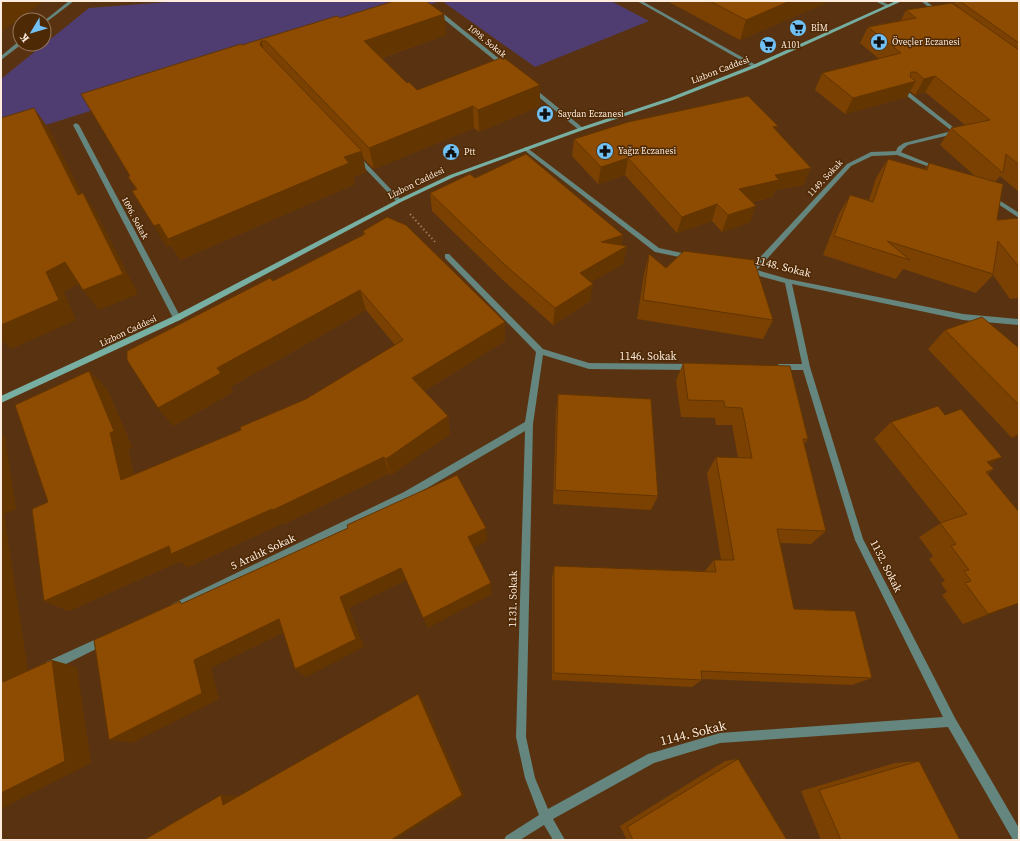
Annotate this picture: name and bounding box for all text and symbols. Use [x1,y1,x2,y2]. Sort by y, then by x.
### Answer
north arrow [12,12,52,52]
supermarket icon: BİM [788,18,808,38]
place label: BİM [811,21,828,34]
street label: 1098. Sokak [465,22,509,60]
text: K [16,30,33,45]
pharmacy icon: Öveçler Eczanesi [869,32,889,52]
supermarket icon: A101 [758,35,778,55]
place label: Öveçler Eczanesi [892,36,960,48]
place label: A101 [781,39,800,51]
street label: Lizbon Caddesi [689,53,751,87]
pharmacy icon: Saydan Eczanesi [535,104,555,124]
place label: Saydan Eczanesi [558,108,624,120]
pharmacy icon: Yağız Eczanesi [595,141,615,161]
public building icon: Ptt [441,142,461,162]
place label: Yağız Eczanesi [618,145,676,157]
place label: Ptt [464,146,475,158]
street label: 1149. Sokak [805,157,845,199]
street label: Lizbon Caddesi [386,164,447,202]
street label: 1096. Sokak [119,195,151,241]
street label: 1148. Sokak [754,253,813,281]
street label: Lizbon Caddesi [98,312,159,349]
street label: 1146. Sokak [619,349,678,364]
street label: 5 Aralık Sokak [228,530,299,574]
street label: 1132. Sokak [866,537,906,596]
street label: 1131. Sokak [505,569,521,628]
street label: 1144. Sokak [658,716,729,749]

